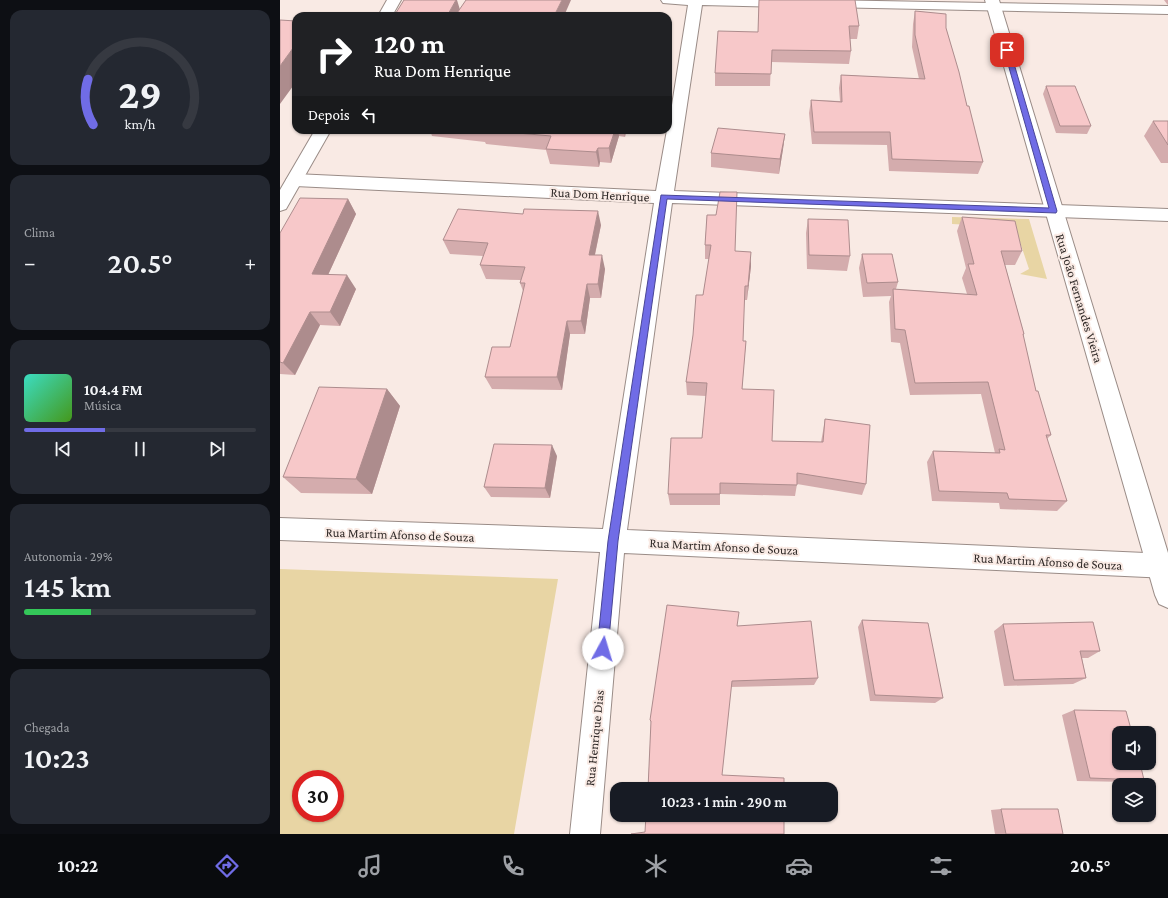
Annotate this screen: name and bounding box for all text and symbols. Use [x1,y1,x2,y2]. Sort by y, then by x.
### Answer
icon: right [308,28,360,80]
text: 120 m [374,28,445,59]
pin [990,33,1024,67]
icon: arrive [996,39,1018,61]
text: Rua Dom Henrique [374,61,511,81]
text: 29 [118,71,162,117]
icon: left [358,104,380,126]
text: Depois [308,107,350,123]
text: km/h [125,116,156,132]
street label: Rua Dom Henrique [550,184,650,205]
text: Clima [24,225,55,240]
street label: Rua João Fernandes Vieira [1053,232,1106,365]
text: 20.5° [108,246,172,279]
text: − [24,250,36,275]
text: + [244,250,256,275]
text: 104.4 FM [84,382,143,398]
text: Música [84,398,122,413]
icon: previous [52,438,74,460]
icon: pause [129,438,151,460]
icon: next [206,438,228,460]
street label: Rua Martim Afonso de Souza [325,524,475,545]
street label: Rua Martim Afonso de Souza [649,535,799,558]
text: Autonomia · 29% [24,549,113,564]
street label: Rua Martim Afonso de Souza [973,550,1123,573]
text: 145 km [24,570,111,603]
position arrow [582,628,624,670]
street label: Rua Henrique Dias [582,689,607,787]
text: Chegada [24,720,69,735]
map controls [1112,726,1156,822]
button: sound [1112,726,1156,770]
text: 10:23 [24,741,90,774]
speed limit sign: 30 [292,770,344,822]
button: layers [1112,778,1156,822]
text: 10:23 · 1 min · 290 m [661,794,787,810]
icon: directions [213,852,241,880]
icon: music [356,852,384,880]
icon: phone [499,852,527,880]
icon: climate [642,852,670,880]
icon: car [785,852,813,880]
icon: filters [927,852,955,880]
text: 10:22 [57,856,98,876]
text: 20.5° [1070,856,1110,876]

